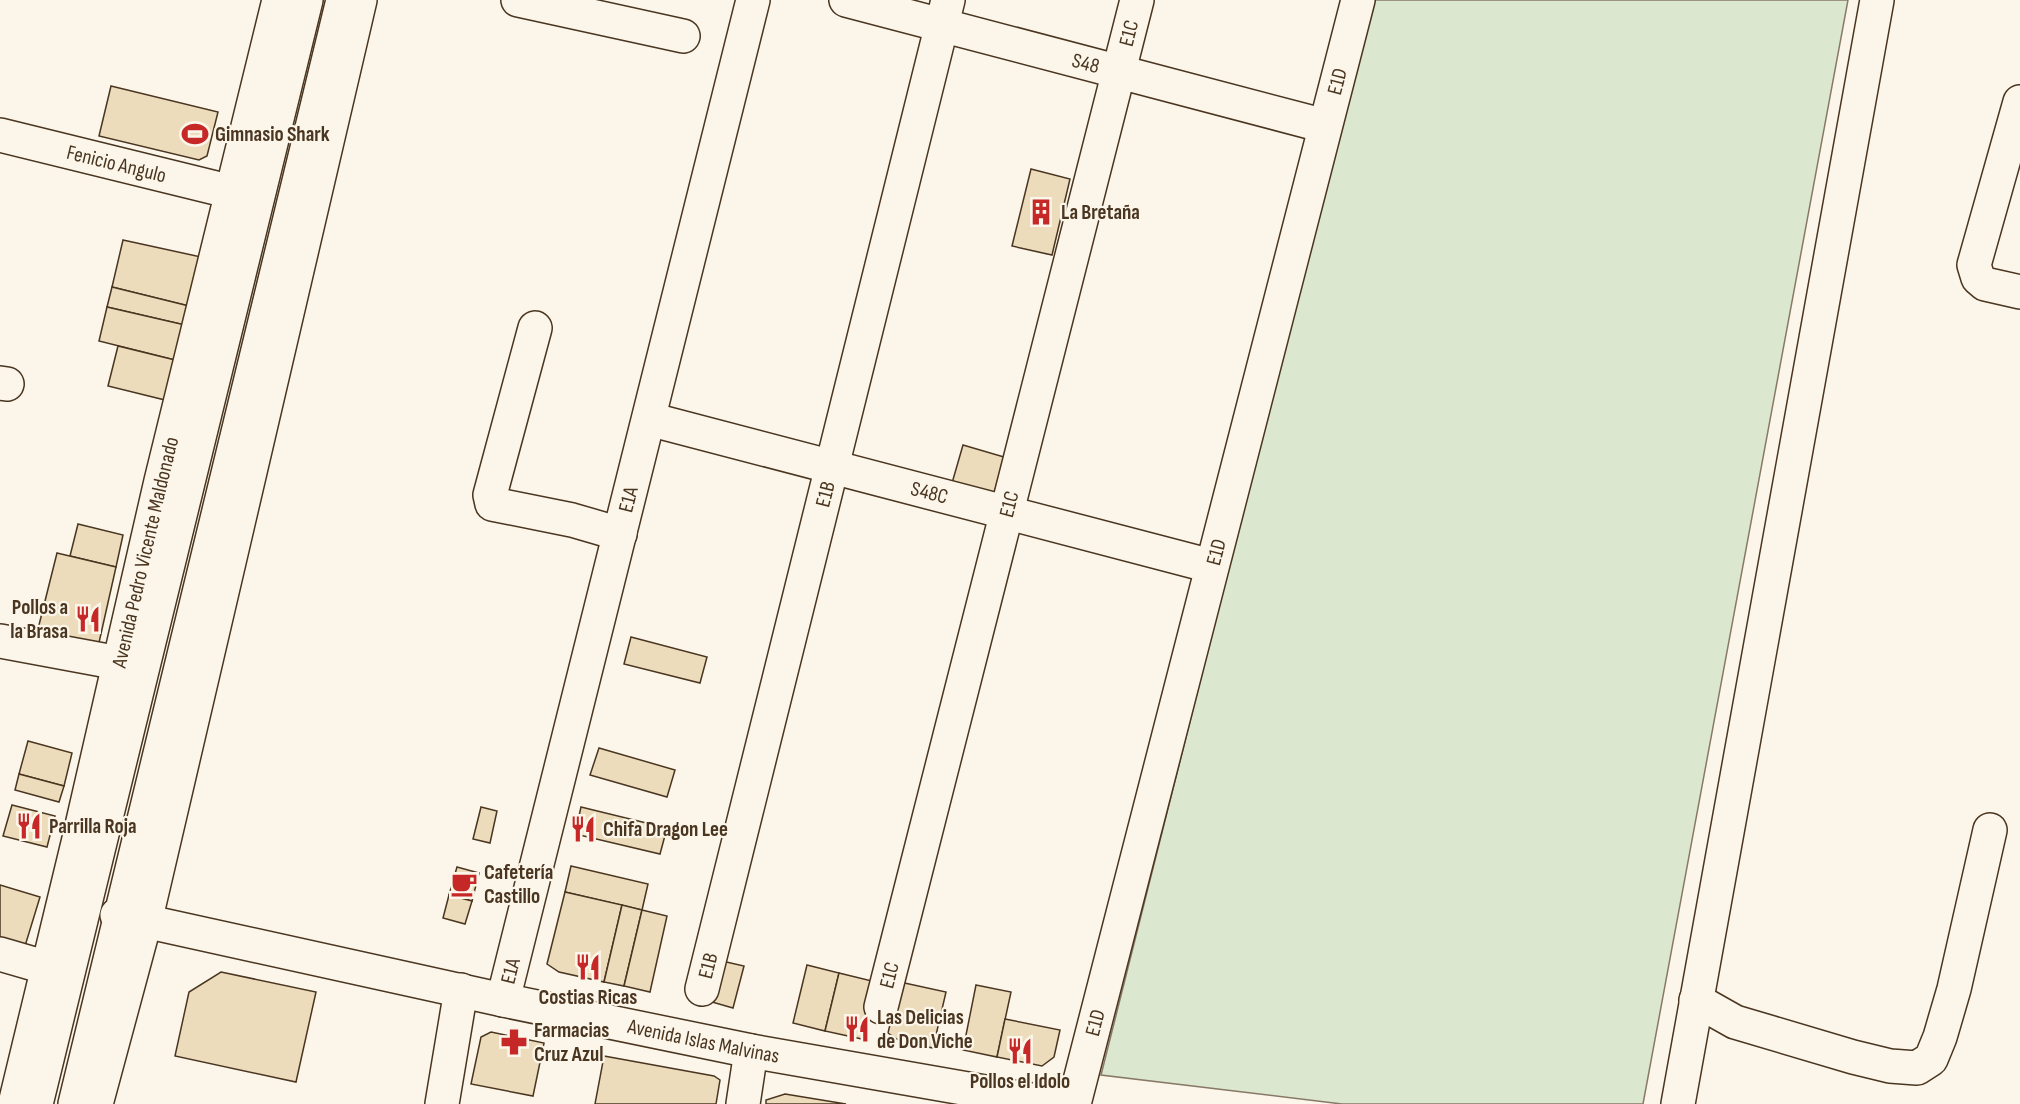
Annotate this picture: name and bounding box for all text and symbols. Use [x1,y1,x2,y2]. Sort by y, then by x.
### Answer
street label: E1C [1114,17,1144,49]
street label: S48 [1069,48,1102,79]
street label: E1D [1322,65,1353,97]
sports icon: Gimnasio Shark [180,119,210,149]
place label: Gimnasio Shark [215,122,330,147]
street label: Fenicio Angulo [64,140,169,188]
building icon: La Bretaña [1026,197,1056,227]
place label: La Bretaña [1061,200,1140,225]
street label: Avenida Pedro Vicente Maldonado [106,434,184,671]
street label: S48C [908,476,951,510]
street label: E1B [810,479,841,510]
street label: E1A [613,483,644,515]
street label: E1C [994,488,1025,520]
street label: E1D [1201,536,1232,568]
place label: Pollos a la Brasa [10,595,68,644]
restaurant icon: Pollos a la Brasa [73,604,103,634]
restaurant icon: Parrilla Roja [14,811,44,841]
place label: Parrilla Roja [49,814,137,839]
restaurant icon: Chifa Dragon Lee [568,814,598,844]
place label: Chifa Dragon Lee [603,817,728,842]
place label: Cafetería Castillo [484,860,553,909]
cafe icon: Cafetería Castillo [449,869,479,899]
street label: E1B [693,950,723,981]
restaurant icon: Costias Ricas [573,952,603,982]
street label: E1A [496,955,526,986]
street label: E1C [874,959,905,991]
place label: Costias Ricas [539,985,637,1010]
place label: Las Delicias de Don Viche [877,1005,973,1054]
street label: E1D [1080,1007,1111,1039]
street label: Avenida Islas Malvinas [624,1014,781,1069]
restaurant icon: Las Delicias de Don Viche [842,1014,872,1044]
place label: Farmacias Cruz Azul [534,1018,609,1067]
pharmacy icon: Farmacias Cruz Azul [499,1027,529,1057]
restaurant icon: Pollos el Idolo [1005,1036,1035,1066]
place label: Pollos el Idolo [970,1069,1070,1094]

